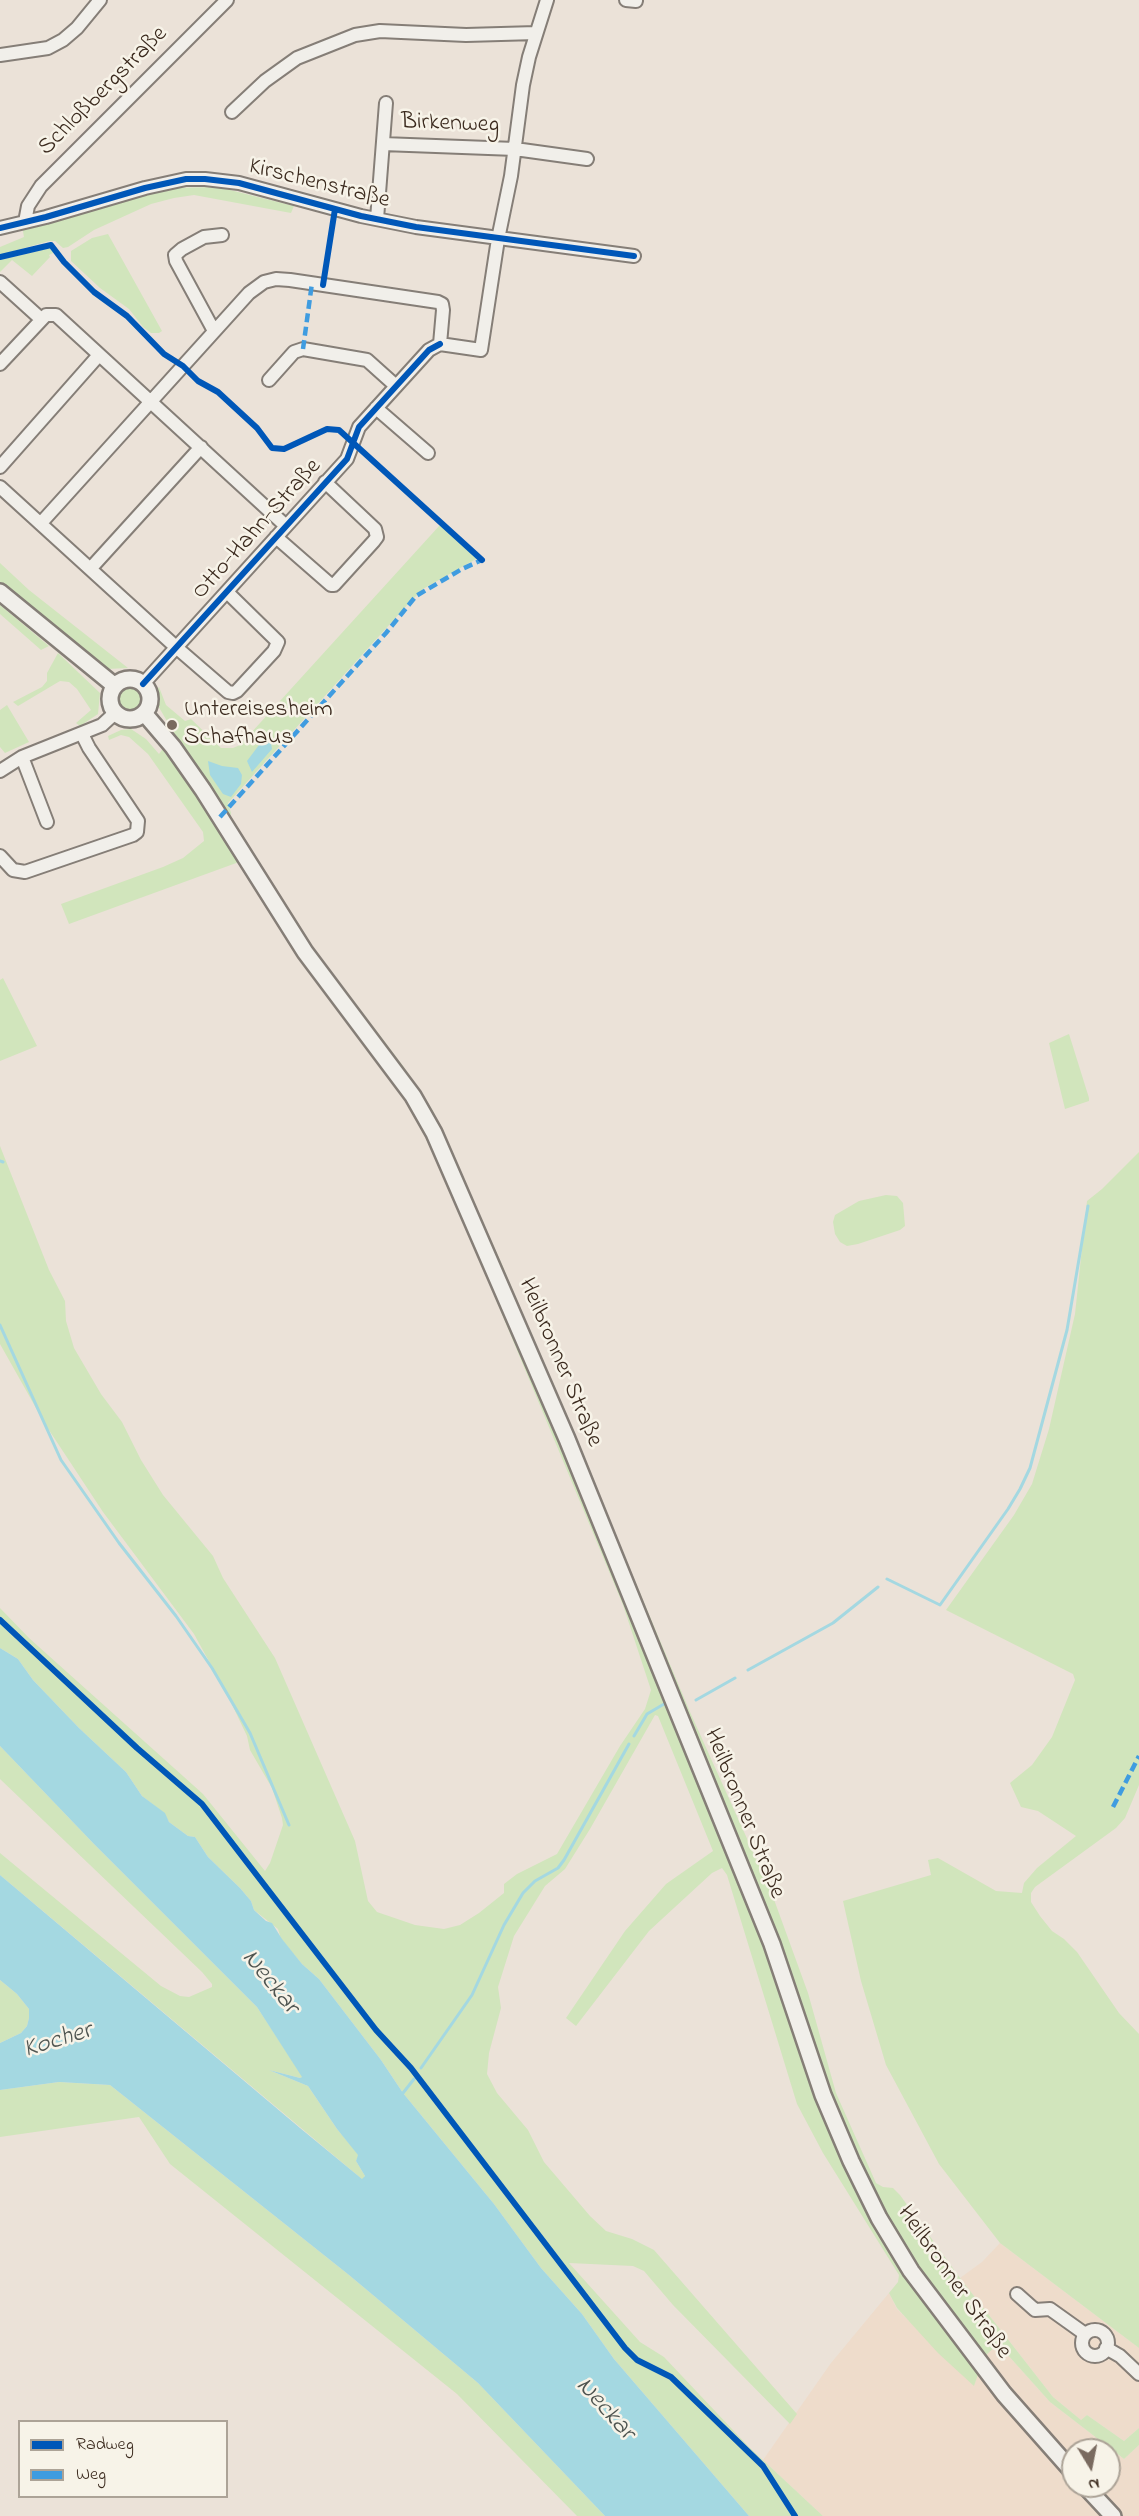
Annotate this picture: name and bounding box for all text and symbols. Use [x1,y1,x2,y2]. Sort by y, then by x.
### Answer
street label: Schloßbergstraße [33,21,175,163]
street label: Birkenweg [400,109,500,141]
street label: Kirschenstraße [246,154,392,216]
street label: Otto-Hahn-Straße [187,454,329,606]
place label: Untereisesheim Schafhaus [184,697,333,753]
marker: Untereisesheim Schafhaus [165,718,179,732]
street label: Heilbronner Straße [510,1274,608,1452]
street label: Heilbronner Straße [696,1725,790,1903]
water label: Neckar [234,1944,304,2022]
water label: Kocher [20,2017,96,2067]
street label: Heilbronner Straße [889,2201,1017,2365]
water label: Neckar [568,2372,640,2448]
legend [18,2420,228,2498]
text: Radweg [76,2432,134,2458]
north arrow [1061,2438,1121,2498]
text: Weg [76,2462,106,2488]
text: N [1086,2471,1101,2497]

